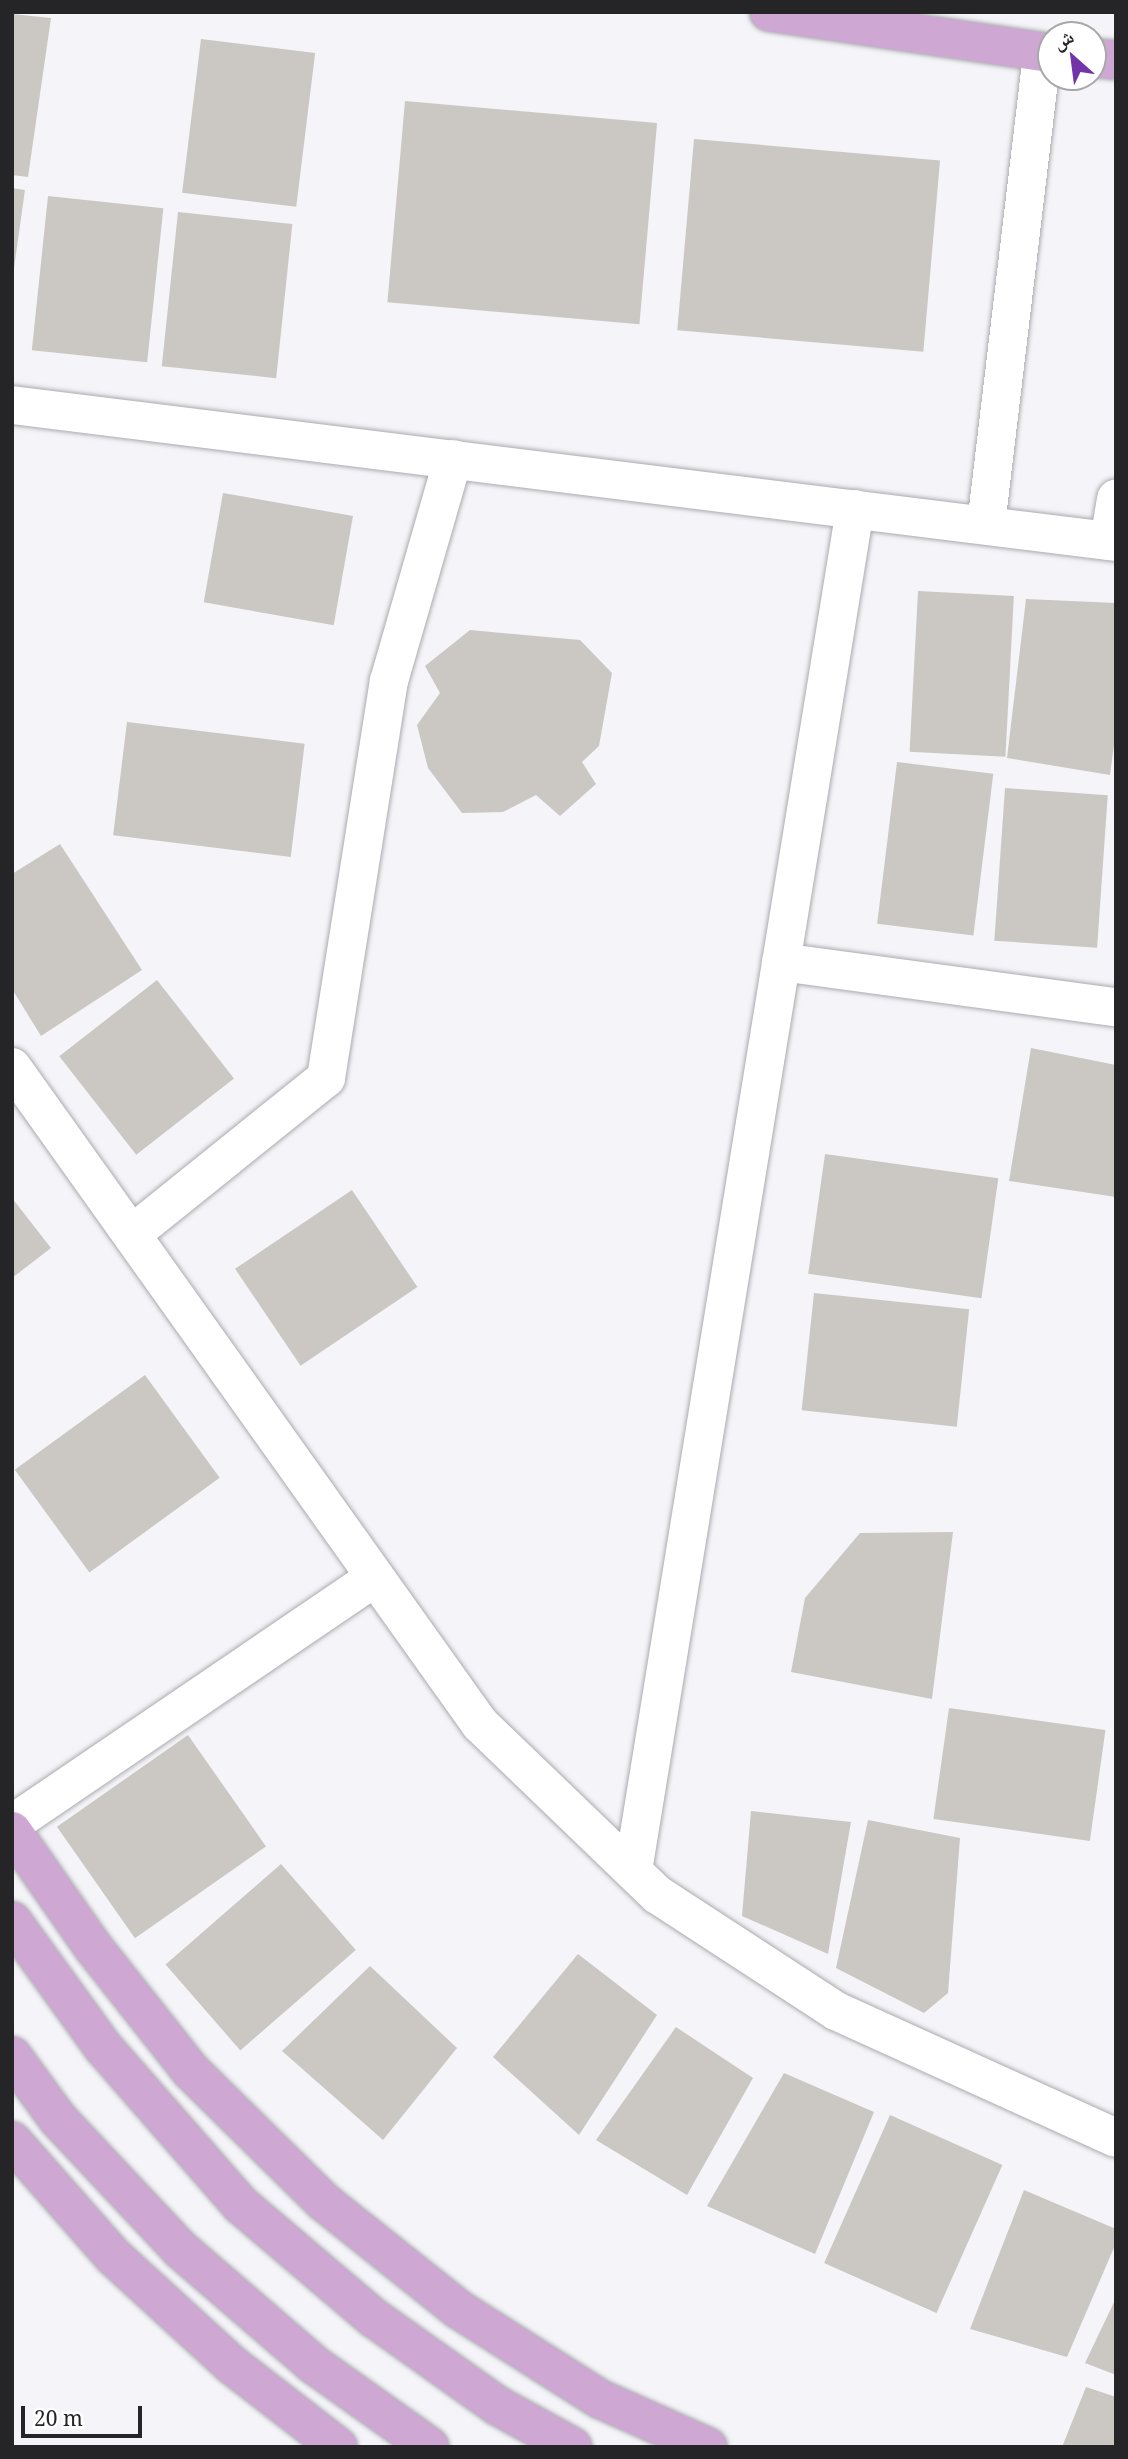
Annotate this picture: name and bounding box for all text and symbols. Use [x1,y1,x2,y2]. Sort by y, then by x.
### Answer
north arrow [1037,21,1107,91]
text: ش [1048,23,1078,55]
scale bar [24,2392,145,2436]
text: 20 m [34,2404,83,2432]

